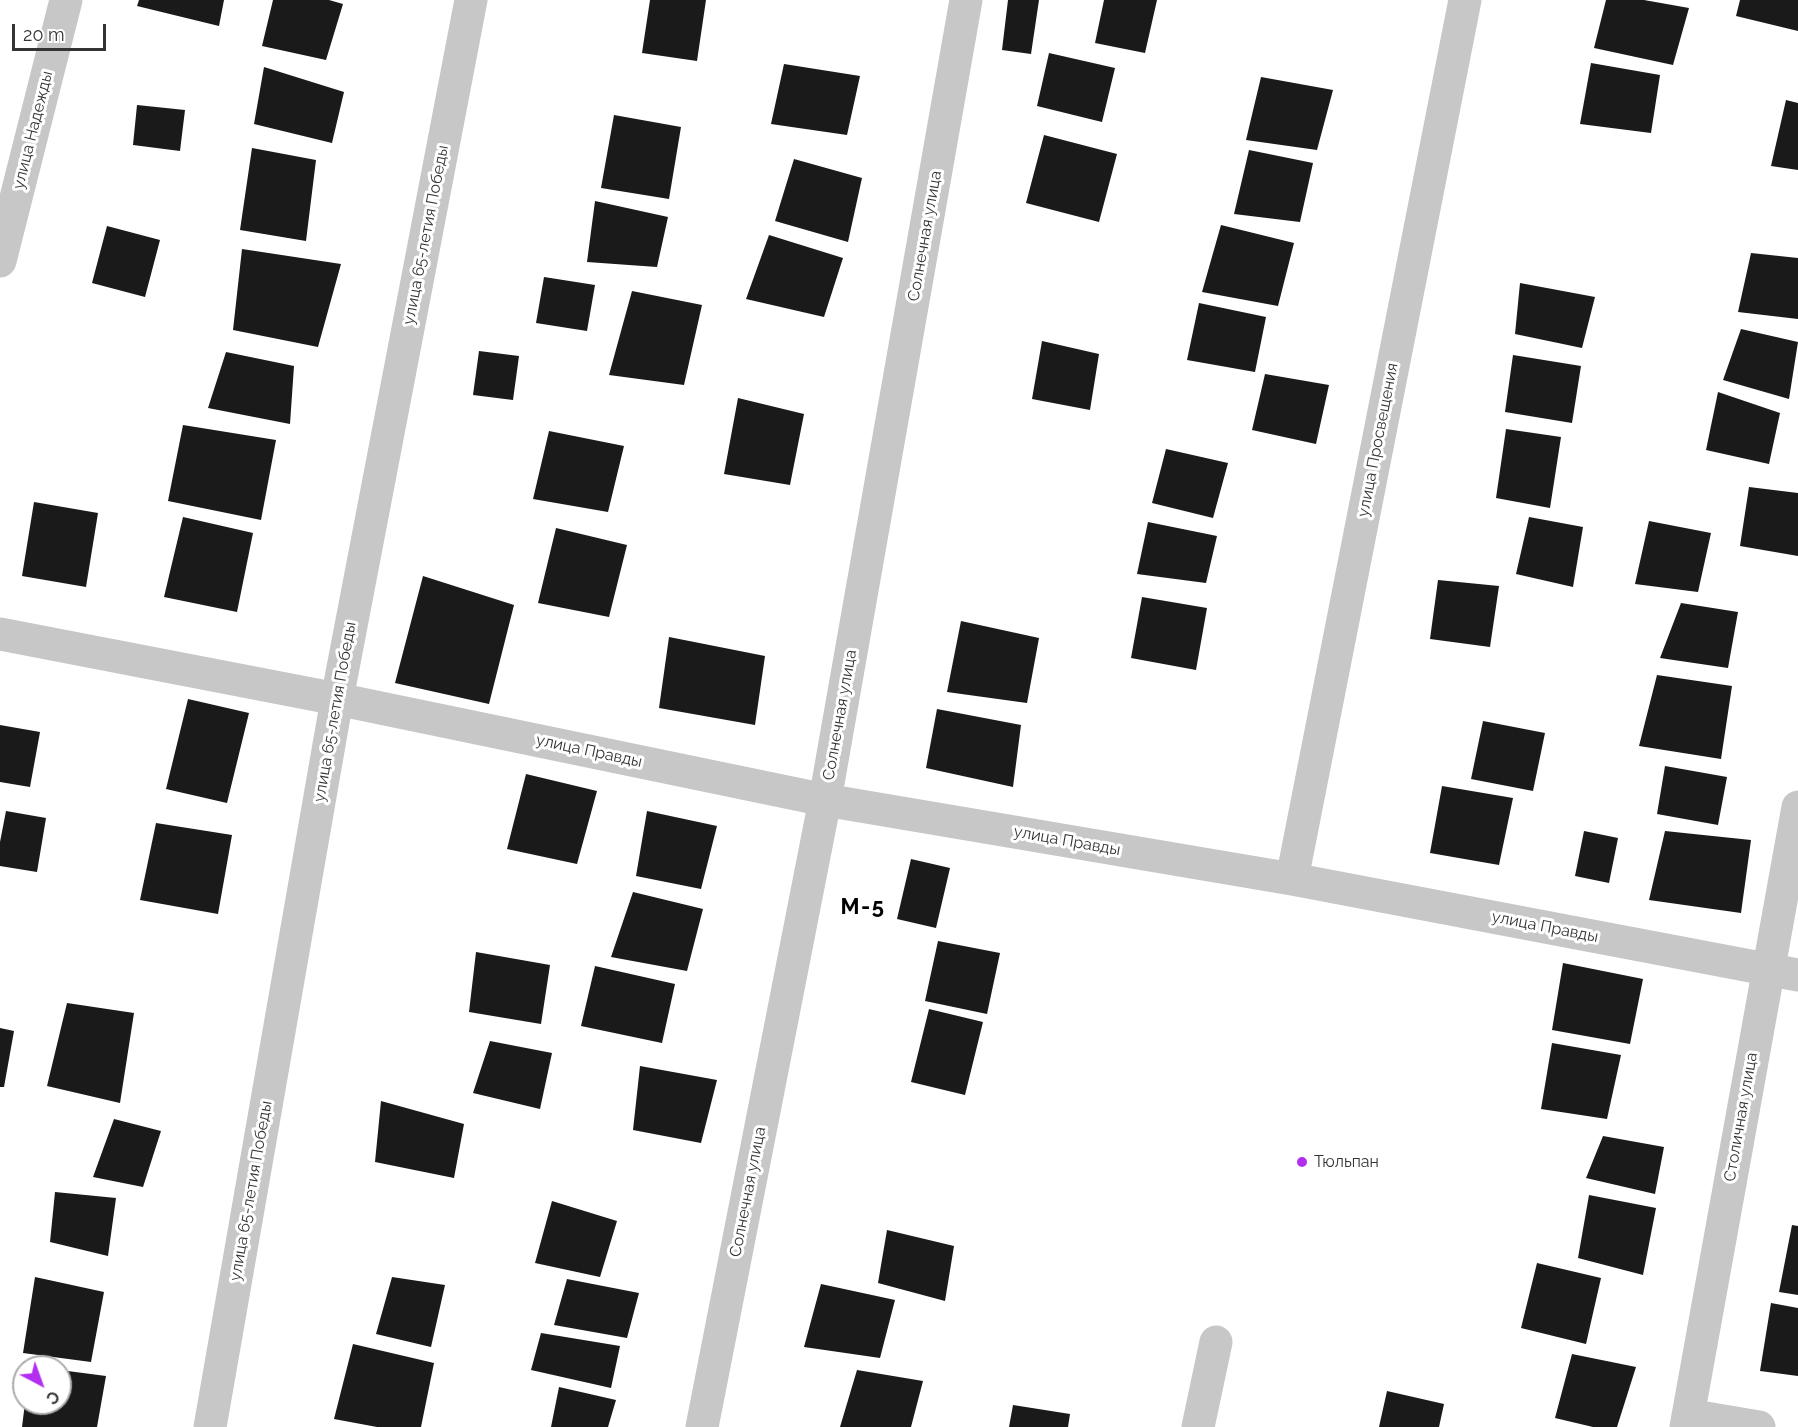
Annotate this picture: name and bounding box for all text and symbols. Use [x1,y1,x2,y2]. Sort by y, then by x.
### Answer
scale bar [15,12,110,50]
text: 20 m [23,24,65,45]
street label: улица Надежды [9,69,57,191]
street label: улица 65-летия Победы [399,144,453,326]
street label: Солнечная улица [904,169,946,303]
street label: улица Просвещения [1354,361,1402,519]
street label: улица 65-летия Победы [310,620,360,804]
street label: Солнечная улица [819,648,861,782]
street label: улица Правды [534,730,644,772]
street label: улица Правды [1012,822,1122,860]
district label: М-5 [841,894,885,920]
street label: улица Правды [1490,907,1600,947]
street label: Столичная улица [1720,1051,1762,1183]
street label: улица 65-летия Победы [226,1099,276,1283]
street label: Солнечная улица [726,1125,770,1259]
place label: Тюльпан [1314,1152,1379,1172]
marker: Тюльпан [1295,1155,1309,1169]
north arrow [12,1355,72,1415]
text: С [42,1387,63,1408]

